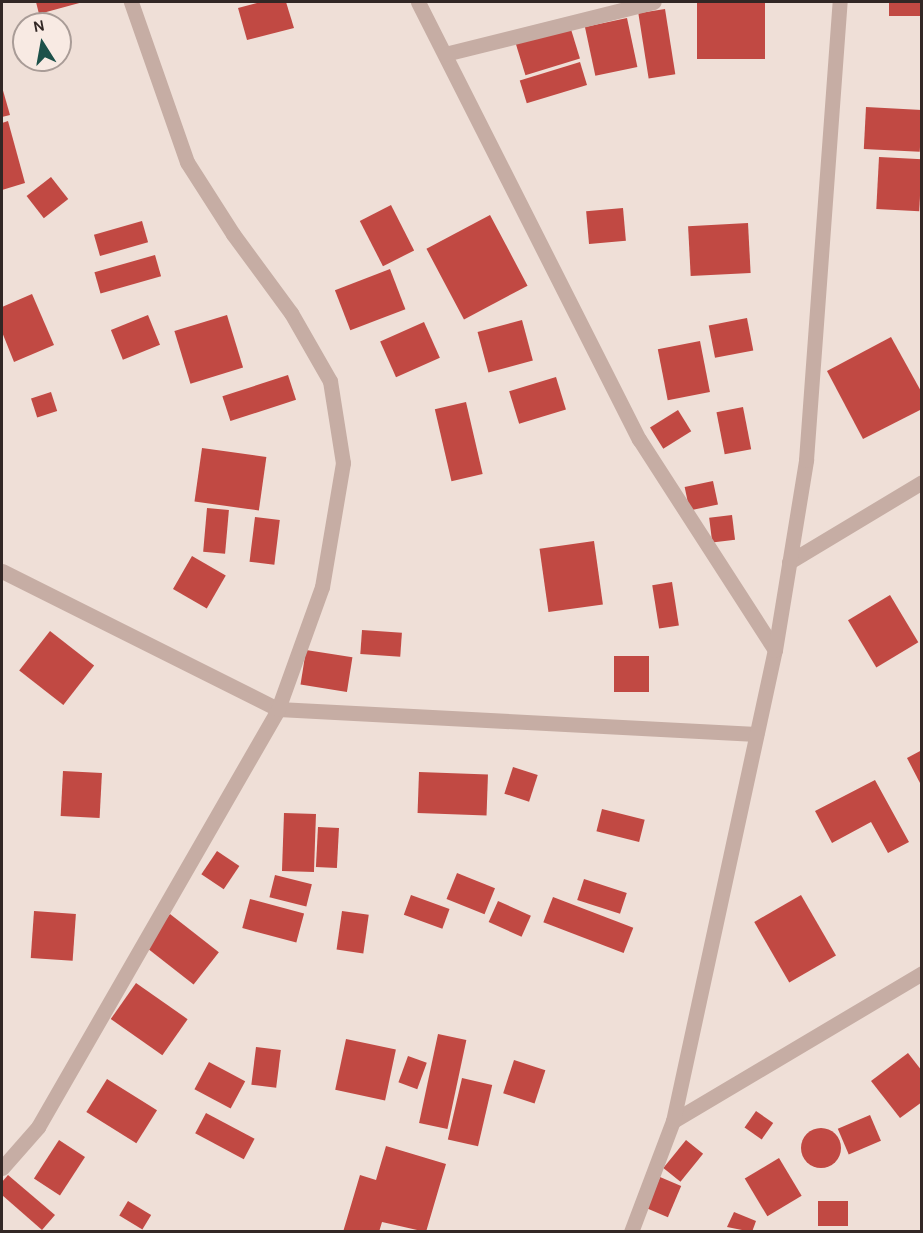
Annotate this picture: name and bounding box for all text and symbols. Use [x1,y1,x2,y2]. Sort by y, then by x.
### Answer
north arrow [12,12,72,72]
text: N [31,15,46,36]

